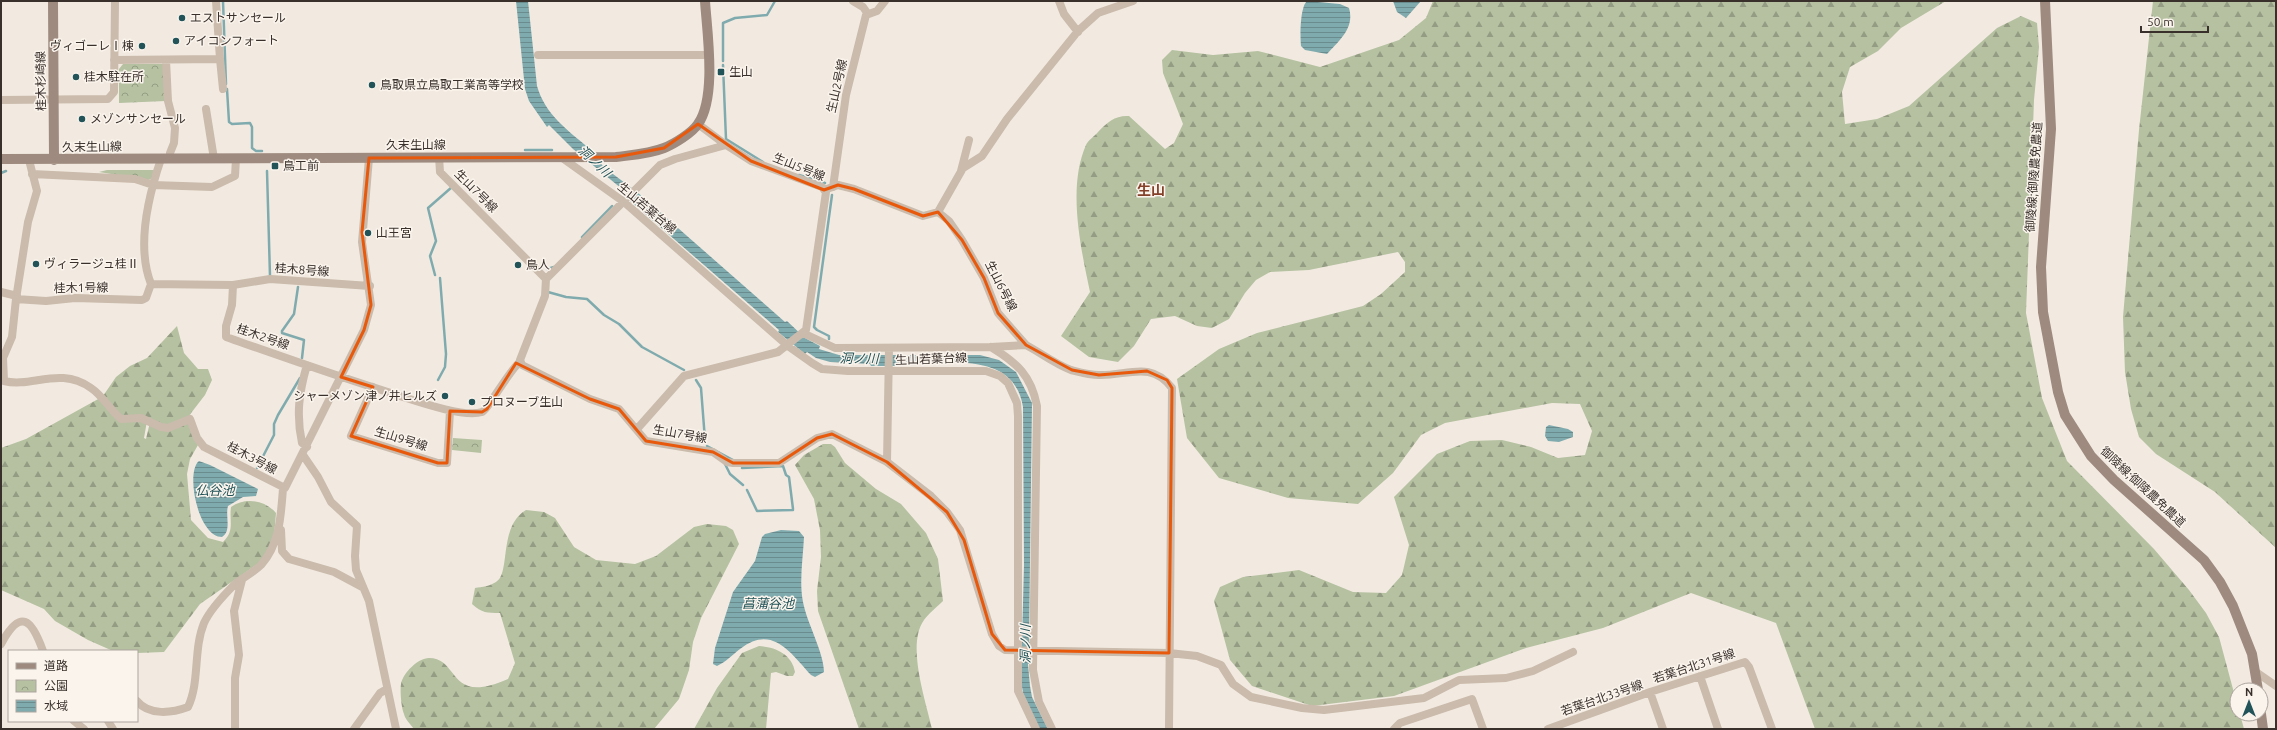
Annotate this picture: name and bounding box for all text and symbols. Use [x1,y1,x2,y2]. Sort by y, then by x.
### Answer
scale bar [2141,8,2208,34]
place label: エストサンセール [190,11,286,24]
marker: エストサンセール [177,13,187,23]
text: 50 m [2147,15,2174,28]
place label: アイコンフォート [184,34,279,47]
marker: アイコンフォート [171,36,181,46]
place label: ヴィゴーレⅠ棟 [50,39,134,52]
marker: ヴィゴーレⅠ棟 [137,41,147,51]
street label: 桂木杉崎線 [33,51,48,111]
street label: 生山2号線 [824,58,849,114]
place label: 生山 [729,65,753,78]
marker: 生山 [716,67,726,77]
place label: 桂木駐在所 [84,70,144,83]
marker: 桂木駐在所 [71,72,81,82]
place label: 鳥取県立鳥取工業高等学校 [380,78,524,91]
marker: 鳥取県立鳥取工業高等学校 [367,80,377,90]
place label: メゾンサンセール [90,112,186,125]
marker: メゾンサンセール [77,114,87,124]
street label: 御陵線;御陵農免農道 [2023,121,2044,233]
street label: 久末生山線 [386,138,446,151]
street label: 久末生山線 [62,139,122,154]
water label: 洞ノ川 [576,143,615,181]
street label: 生山5号線 [771,150,827,183]
place label: 鳥工前 [283,159,319,172]
marker: 鳥工前 [270,161,280,171]
street label: 生山7号線 [452,167,500,215]
street label: 生山若葉台線 [616,179,679,236]
district label: 生山 [1137,182,1165,198]
place label: 山王宮 [376,226,412,239]
marker: 山王宮 [363,228,373,238]
place label: ヴィラージュ桂Ⅱ [44,257,139,270]
place label: 鳥人 [526,258,550,271]
street label: 生山6号線 [983,258,1020,313]
marker: ヴィラージュ桂Ⅱ [31,259,41,269]
marker: 鳥人 [513,260,523,270]
street label: 桂木8号線 [274,261,330,278]
street label: 桂木1号線 [53,281,108,294]
street label: 桂木2号線 [235,321,291,352]
water label: 洞ノ川 [839,351,881,365]
street label: 生山若葉台線 [895,351,967,366]
place label: シャーメゾン津ノ井ヒルズ [293,389,437,402]
marker: シャーメゾン津ノ井ヒルズ [440,391,450,401]
place label: プロヌーブ生山 [480,395,563,408]
marker: プロヌーブ生山 [467,397,477,407]
street label: 生山7号線 [652,422,708,445]
street label: 生山9号線 [373,424,429,453]
street label: 桂木3号線 [225,439,279,476]
street label: 御陵線;御陵農免農道 [2098,444,2188,529]
water label: 仏谷池 [195,483,236,497]
water label: 菖蒲谷池 [742,596,796,610]
water label: 洞ノ川 [1018,623,1032,664]
street label: 若葉台北31号線 [1651,646,1737,685]
legend [8,650,138,722]
text: 道路 [44,659,68,672]
street label: 若葉台北33号線 [1559,677,1644,718]
text: 公園 [44,679,68,692]
north arrow [2229,682,2269,722]
text: N [2245,686,2253,698]
text: 水域 [44,699,68,712]

